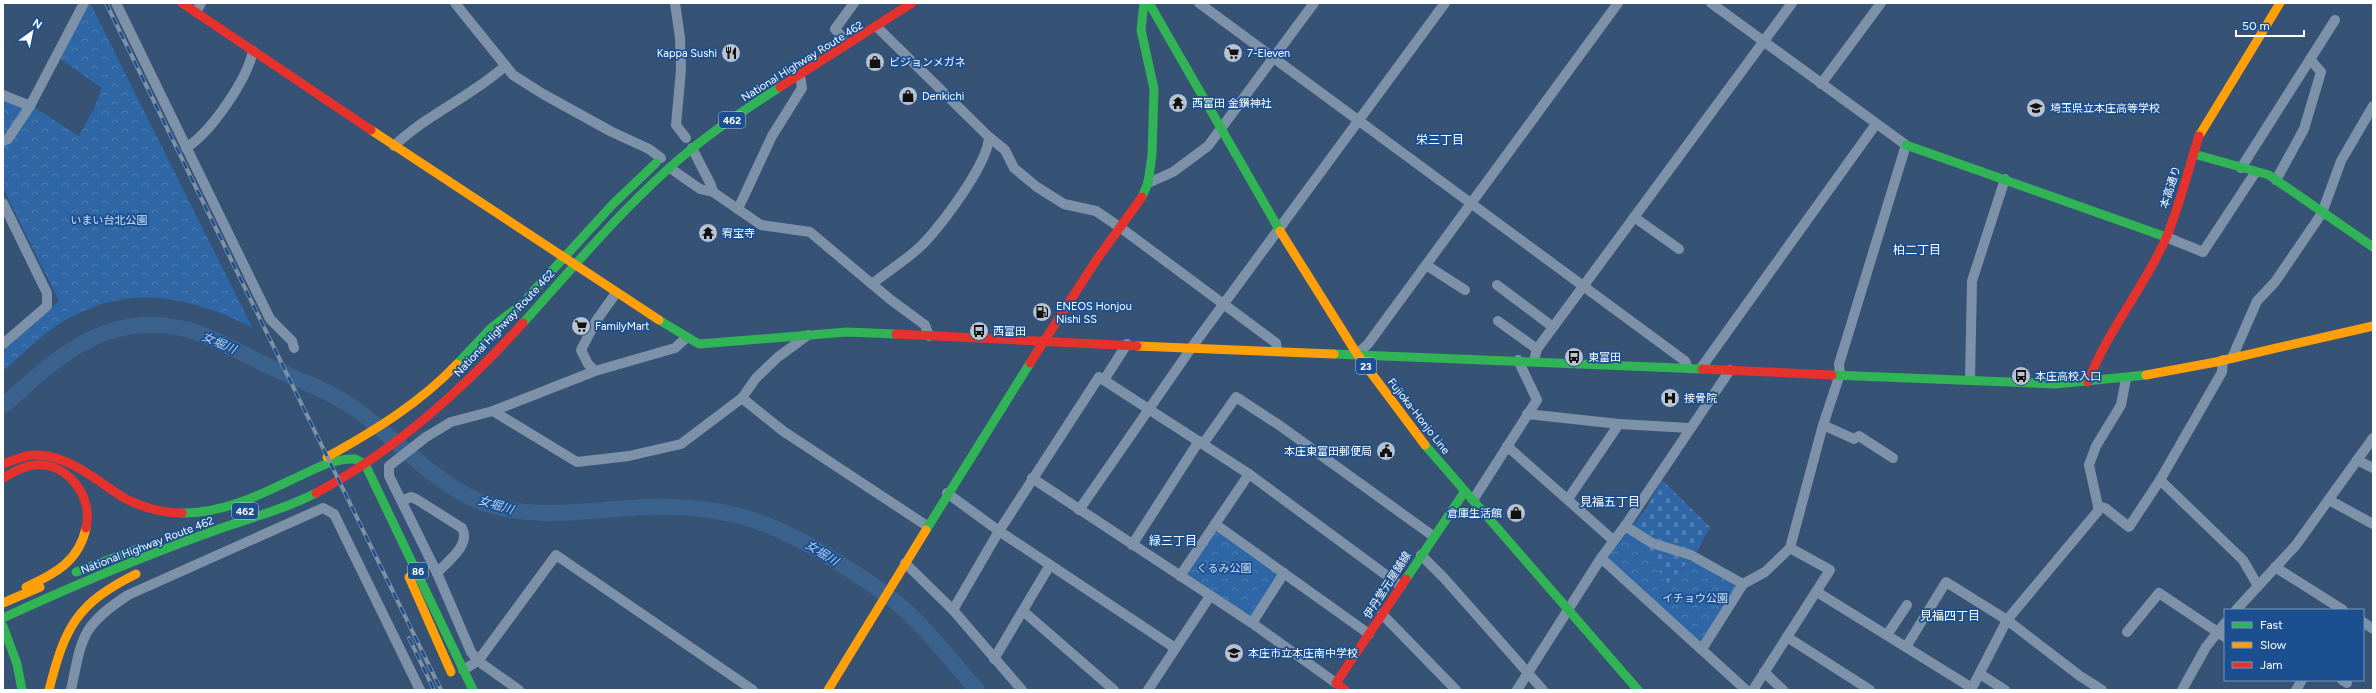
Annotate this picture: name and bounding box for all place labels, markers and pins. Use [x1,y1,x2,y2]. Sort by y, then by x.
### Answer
restaurant icon: Kappa Sushi [720,42,742,64]
supermarket icon: 7-Eleven [1222,42,1244,64]
place label: Kappa Sushi [657,47,717,60]
place label: 7-Eleven [1247,47,1290,60]
shop icon: ビジョンメガネ [864,51,886,73]
place label: ビジョンメガネ [889,56,966,69]
shop icon: Denkichi [897,85,919,107]
place label: Denkichi [922,90,964,103]
temple icon: 西富田 金鑚神社 [1167,92,1189,114]
place label: 西富田 金鑚神社 [1192,97,1272,110]
school or university icon: 埼玉県立本庄高等学校 [2025,97,2047,119]
place label: 埼玉県立本庄高等学校 [2050,102,2160,115]
temple icon: 宥宝寺 [697,222,719,244]
place label: 宥宝寺 [722,227,755,240]
place label: ENEOS Honjou Nishi SS [1056,300,1132,326]
fuel station icon: ENEOS Honjou Nishi SS [1031,301,1053,323]
supermarket icon: FamilyMart [570,315,592,337]
place label: FamilyMart [595,320,649,333]
bus stop icon: 西富田 [968,320,990,342]
place label: 西富田 [993,325,1026,338]
bus stop icon: 東富田 [1563,346,1585,368]
place label: 東富田 [1588,351,1621,364]
bus stop icon: 本庄高校入口 [2010,365,2032,387]
place label: 本庄高校入口 [2035,370,2101,383]
hospital icon: 接骨院 [1659,387,1681,409]
place label: 接骨院 [1684,392,1717,405]
public building icon: 本庄東富田郵便局 [1375,440,1397,462]
place label: 本庄東富田郵便局 [1284,445,1372,458]
shop icon: 倉庫生活館 [1505,502,1527,524]
place label: 倉庫生活館 [1447,507,1502,520]
school or university icon: 本庄市立本庄南中学校 [1223,642,1245,664]
place label: 本庄市立本庄南中学校 [1248,647,1358,660]

